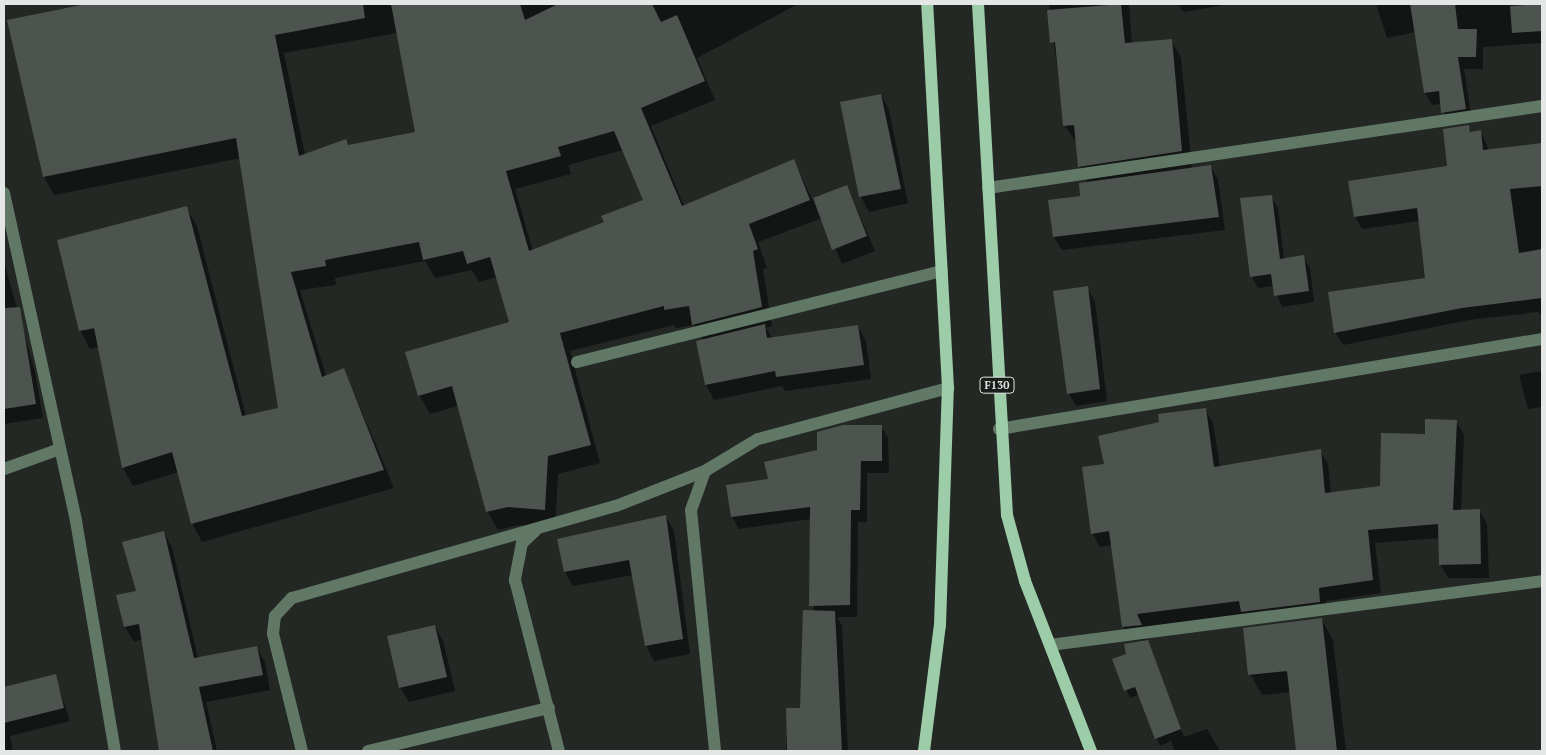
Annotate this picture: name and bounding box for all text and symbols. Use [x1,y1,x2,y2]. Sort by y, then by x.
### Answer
road number: F130 [980,376,1014,394]

